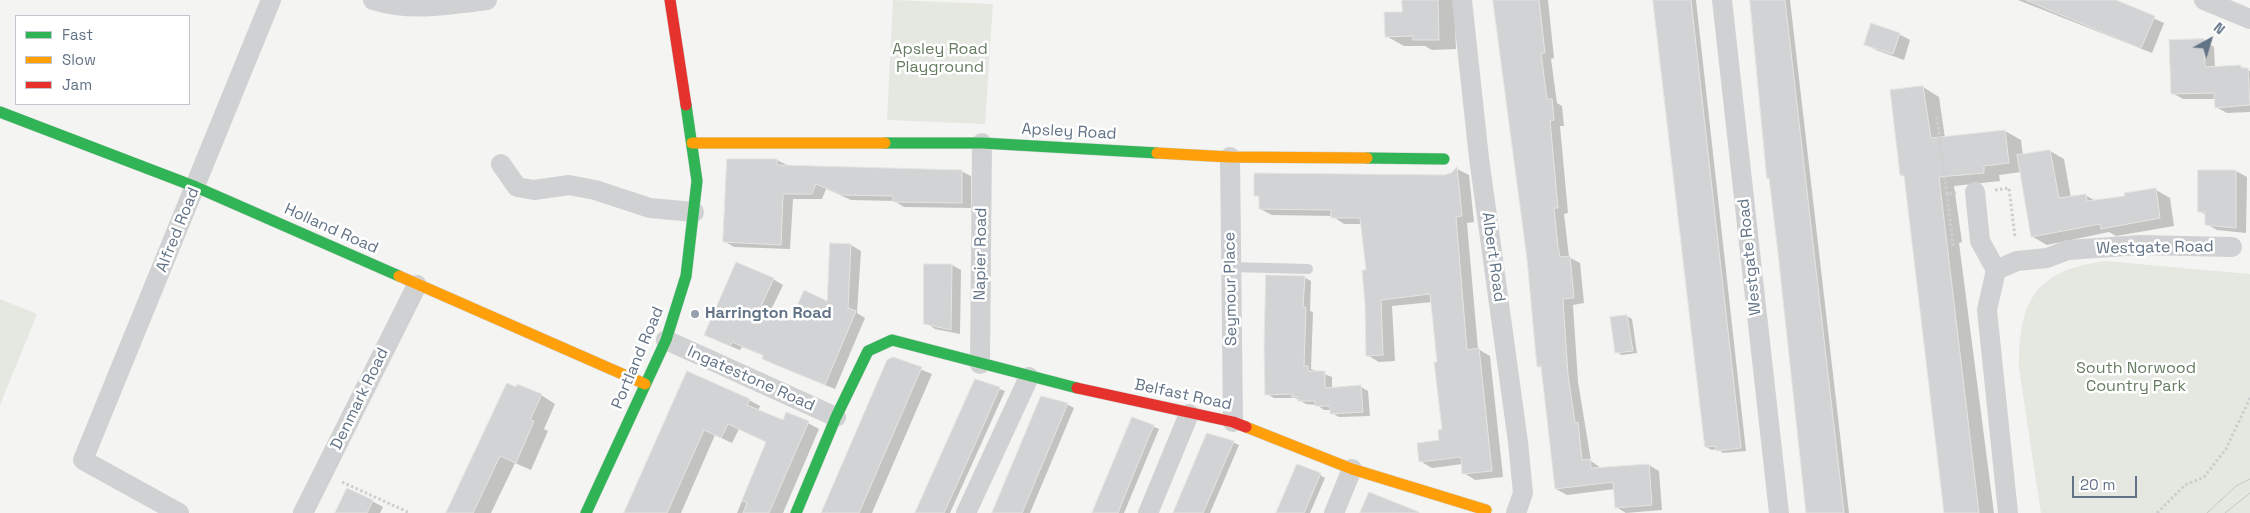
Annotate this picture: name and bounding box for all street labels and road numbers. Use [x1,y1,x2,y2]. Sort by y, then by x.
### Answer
street label: Apsley Road [1021,120,1117,144]
street label: Alfred Road [152,185,204,275]
street label: Westgate Road [1734,198,1766,316]
street label: Holland Road [281,200,381,258]
street label: Napier Road [971,207,991,301]
street label: Albert Road [1477,211,1509,303]
street label: Seymour Place [1220,232,1242,346]
street label: Westgate Road [2096,237,2214,259]
street label: Portland Road [608,304,668,412]
street label: Ingatestone Road [684,342,818,416]
street label: Denmark Road [327,345,393,453]
street label: Belfast Road [1133,375,1233,415]

